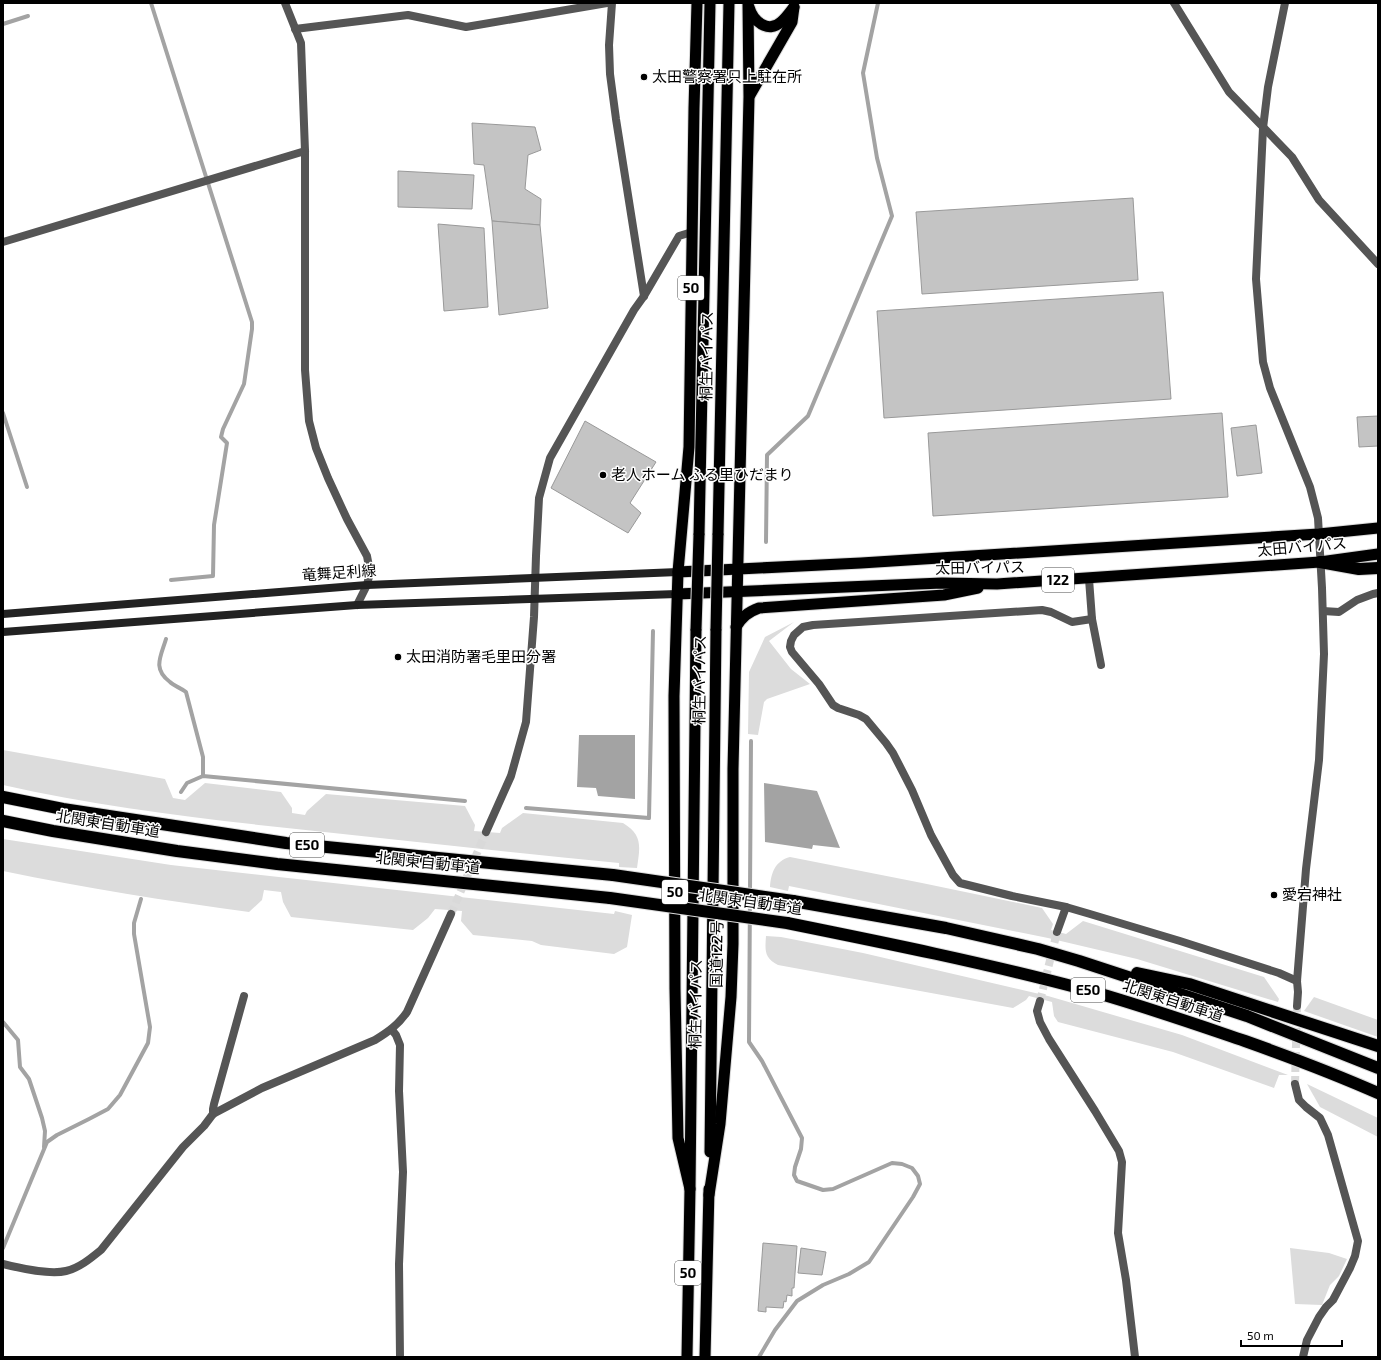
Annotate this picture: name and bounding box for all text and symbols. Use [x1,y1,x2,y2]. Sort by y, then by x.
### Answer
place label: 太田警察署只上駐在所 [652,67,802,85]
marker: 太田警察署只上駐在所 [639,72,649,82]
road number: 50 [678,276,704,300]
street label: 桐生バイパス [696,311,716,401]
place label: 老人ホーム ふる里ひだまり [611,465,794,483]
marker: 老人ホーム ふる里ひだまり [598,470,608,480]
street label: 太田バイパス [1256,533,1347,559]
street label: 太田バイパス [935,557,1025,577]
street label: 竜舞足利線 [301,560,377,584]
road number: 122 [1042,568,1074,592]
street label: 桐生バイパス [689,635,709,725]
place label: 太田消防署毛里田分署 [406,647,556,665]
marker: 太田消防署毛里田分署 [393,652,403,662]
street label: 北関東自動車道 [55,806,161,840]
road number: E50 [290,833,324,857]
street label: 北関東自動車道 [375,848,481,876]
road number: 50 [662,880,688,904]
street label: 北関東自動車道 [697,885,803,917]
place label: 愛宕神社 [1282,885,1342,903]
marker: 愛宕神社 [1269,890,1279,900]
street label: 国道122号 [706,920,726,988]
street label: 桐生バイパス [685,959,705,1049]
street label: 北関東自動車道 [1121,975,1226,1025]
road number: E50 [1071,978,1105,1002]
road number: 50 [675,1261,701,1285]
scale bar [1241,1322,1342,1348]
text: 50 m [1247,1328,1274,1342]

